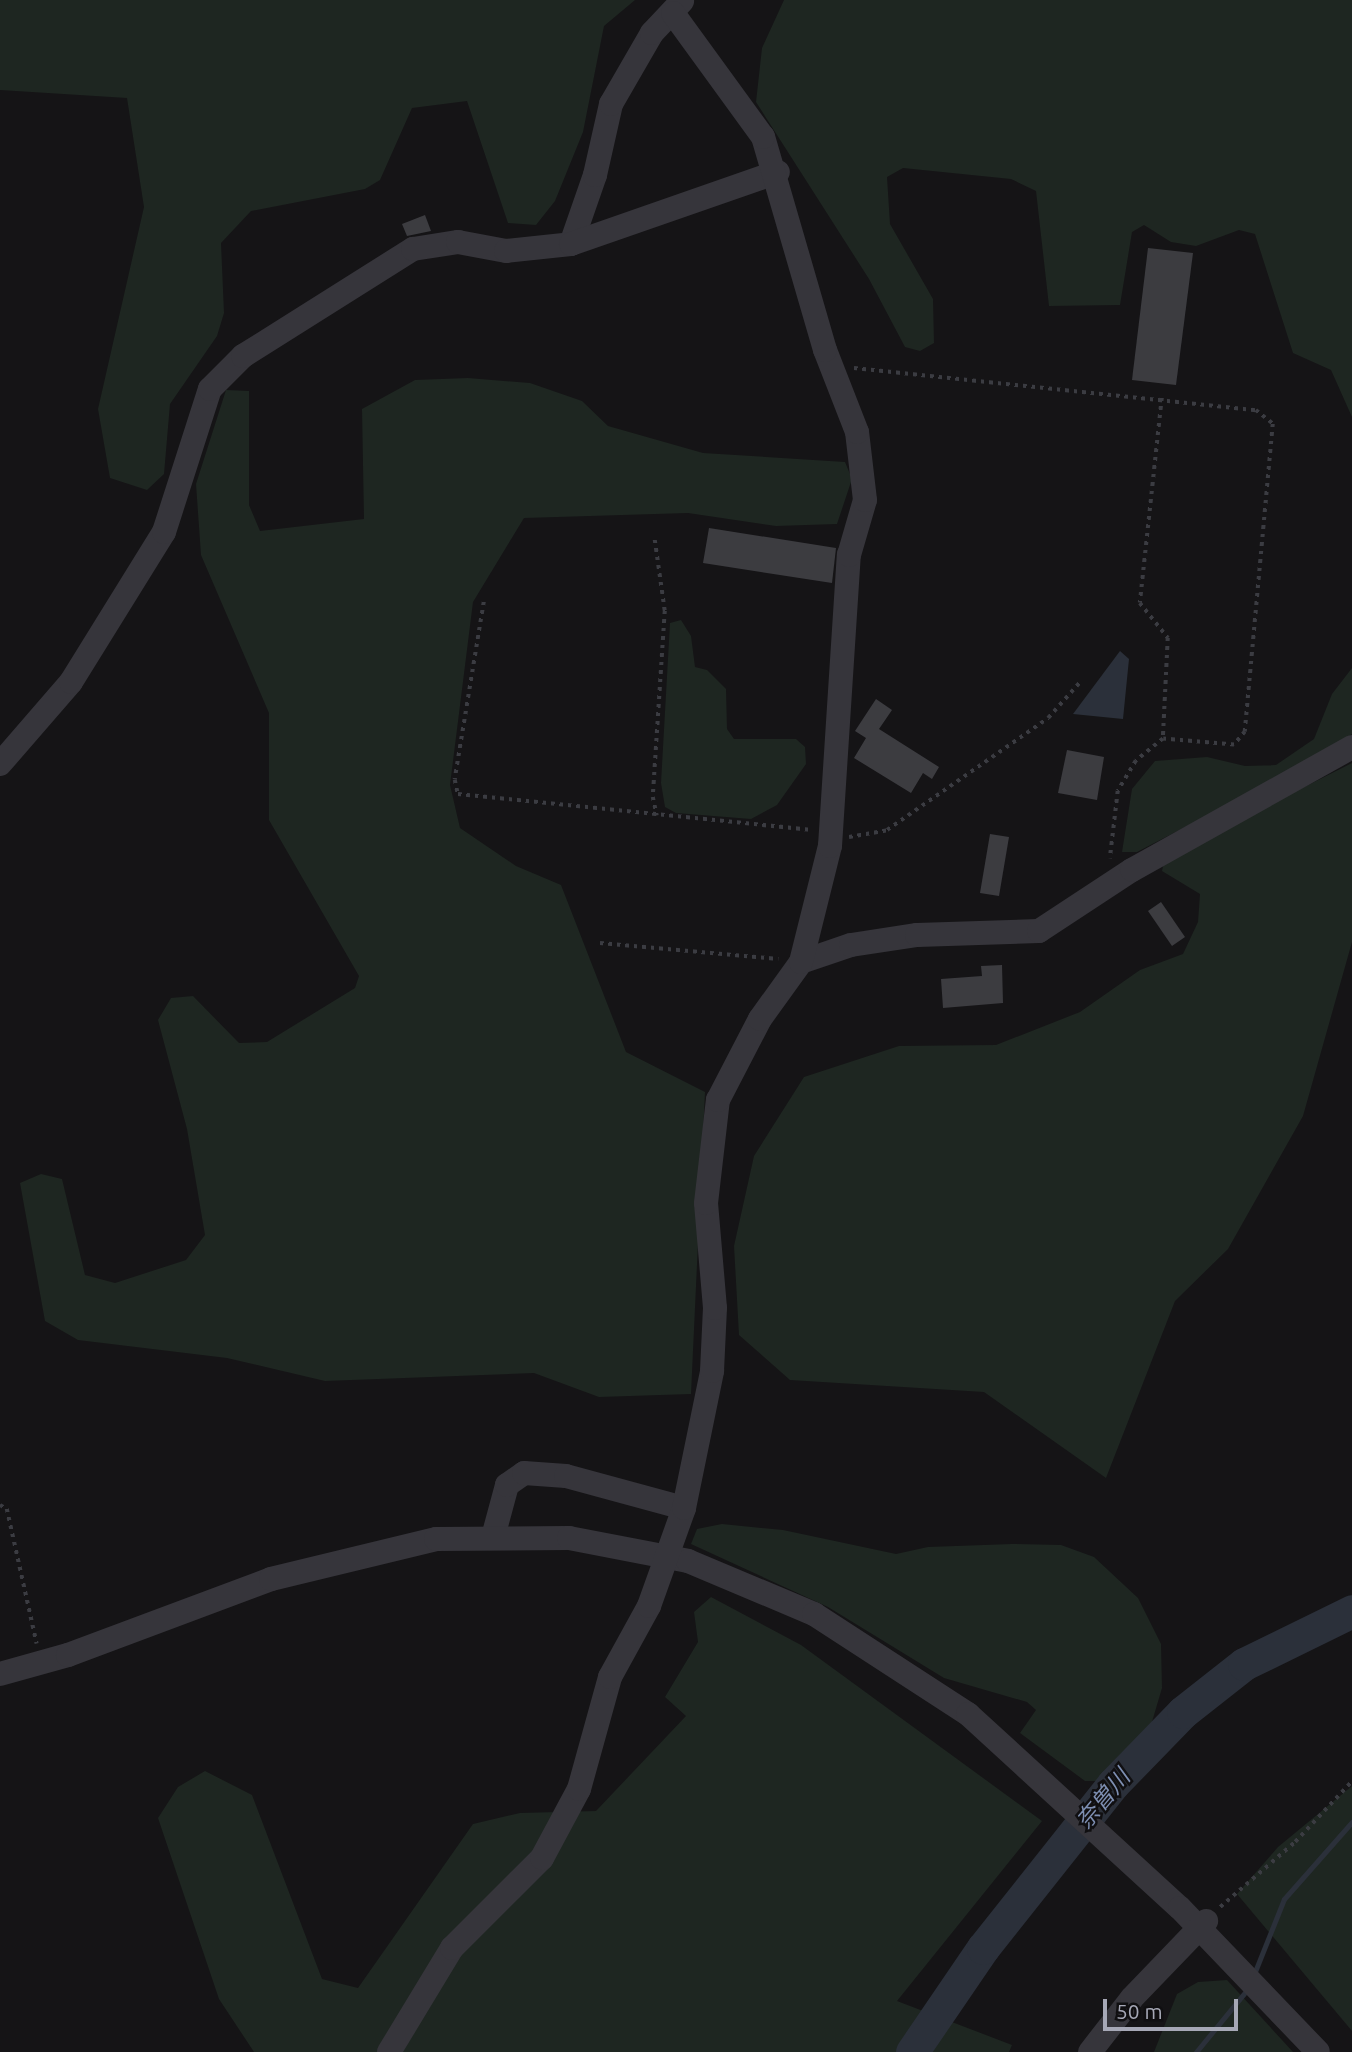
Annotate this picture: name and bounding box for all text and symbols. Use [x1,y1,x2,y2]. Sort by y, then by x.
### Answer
water label: 奈曽川 [1070,1764,1136,1834]
scale bar [1107,1986,1242,2030]
text: 50 m [1116,1999,1163,2023]

